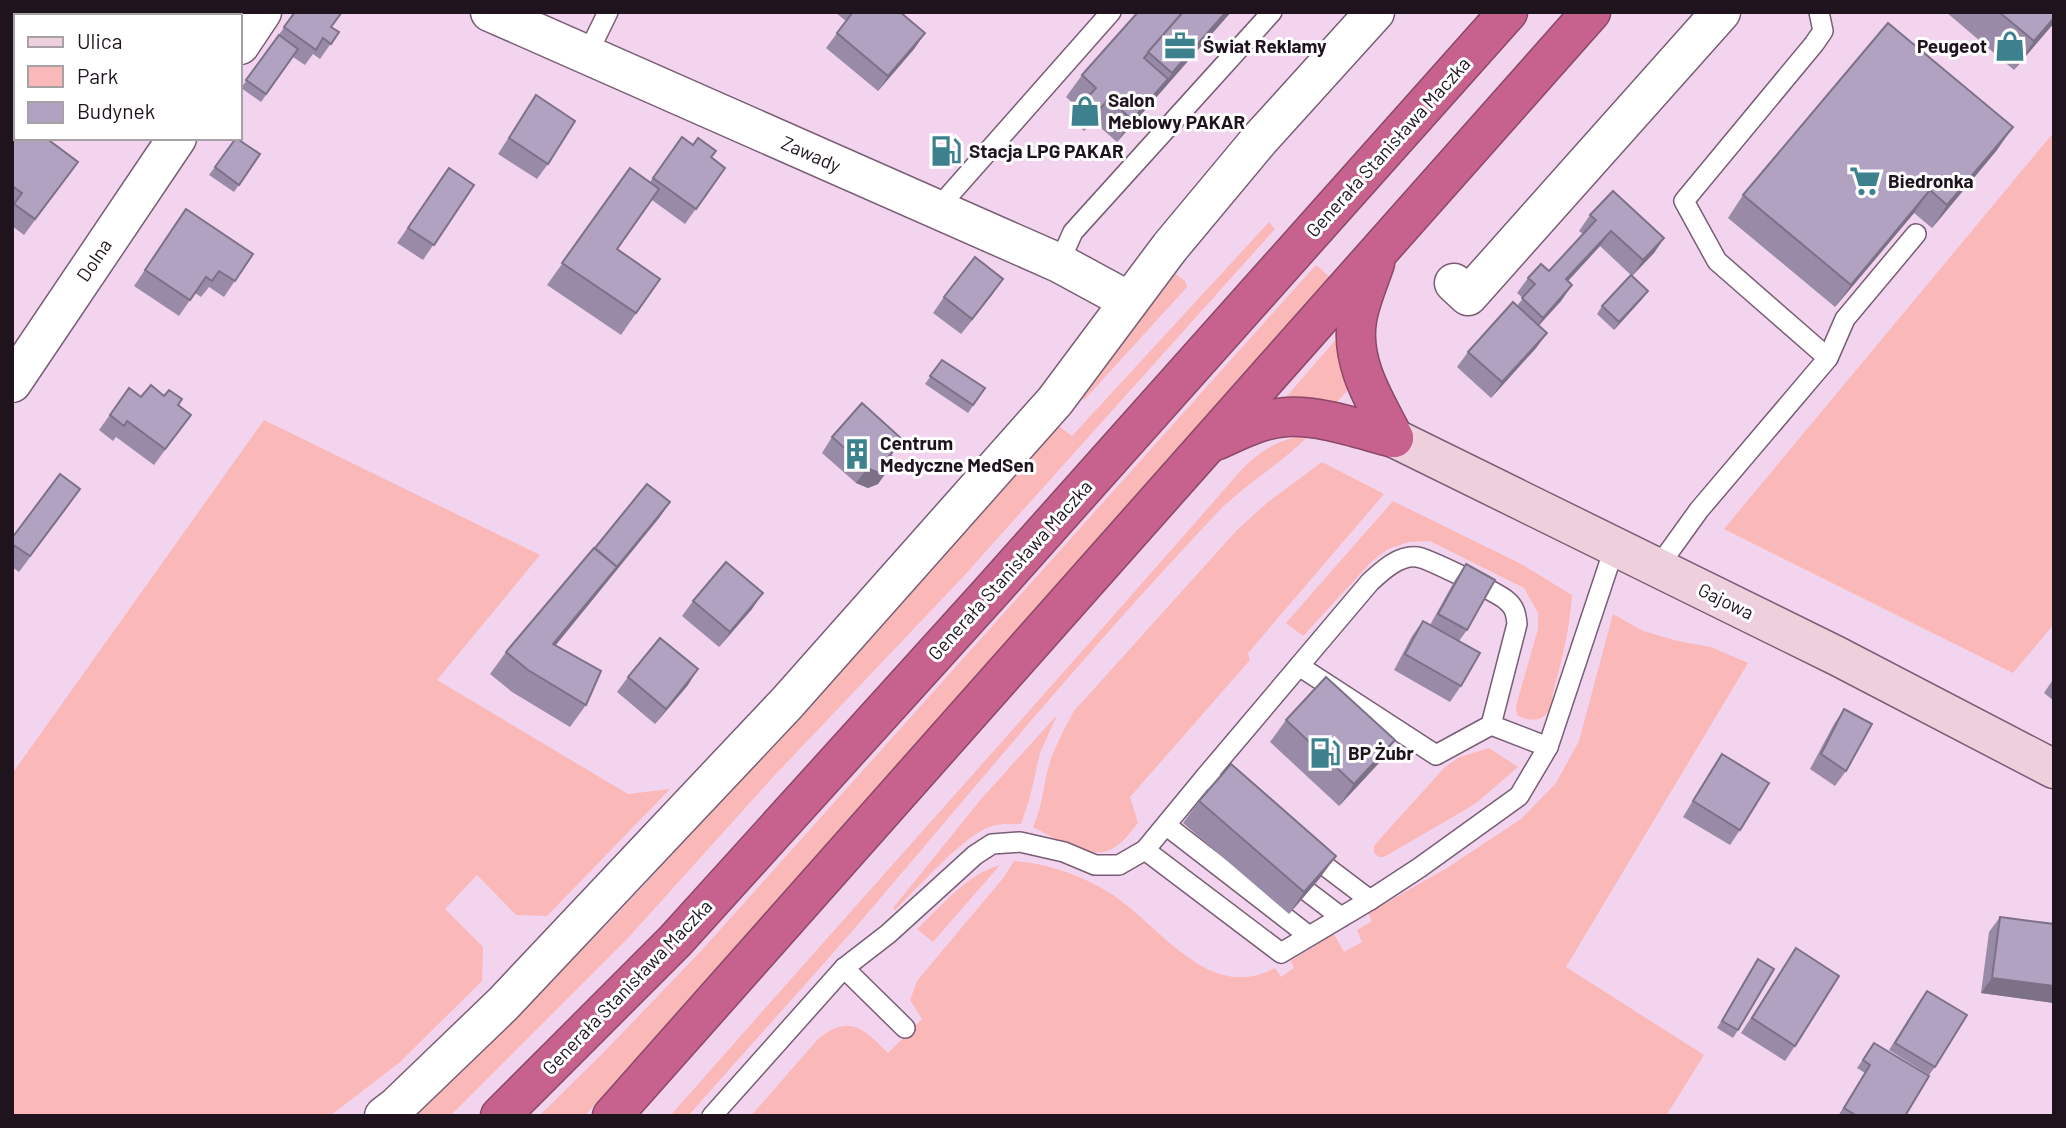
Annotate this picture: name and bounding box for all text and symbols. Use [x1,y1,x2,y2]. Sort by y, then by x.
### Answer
legend [14,14,242,140]
text: Ulica [77,28,122,53]
office icon: Świat Reklamy [1163,29,1197,63]
shop icon: Peugeot [1993,29,2027,63]
place label: Świat Reklamy [1203,34,1327,57]
place label: Peugeot [1917,34,1987,57]
street label: Generała Stanisława Maczka [1301,52,1475,241]
text: Park [77,63,118,88]
place label: Salon Meblowy PAKAR [1108,88,1245,133]
shop icon: Salon Meblowy PAKAR [1068,94,1102,128]
text: Budynek [77,98,155,123]
street label: Zawady [778,130,845,177]
fuel station icon: Stacja LPG PAKAR [929,134,963,168]
place label: Stacja LPG PAKAR [969,139,1124,162]
supermarket icon: Biedronka [1848,164,1882,198]
place label: Biedronka [1888,169,1973,192]
street label: Dolna [71,234,116,285]
place label: Centrum Medyczne MedSen [880,431,1034,476]
building icon: Centrum Medyczne MedSen [840,437,874,471]
street label: Generała Stanisława Maczka [923,475,1097,664]
street label: Gajowa [1695,577,1758,624]
fuel station icon: BP Żubr [1308,736,1342,770]
place label: BP Żubr [1348,741,1415,764]
street label: Generała Stanisława Maczka [537,894,716,1079]

